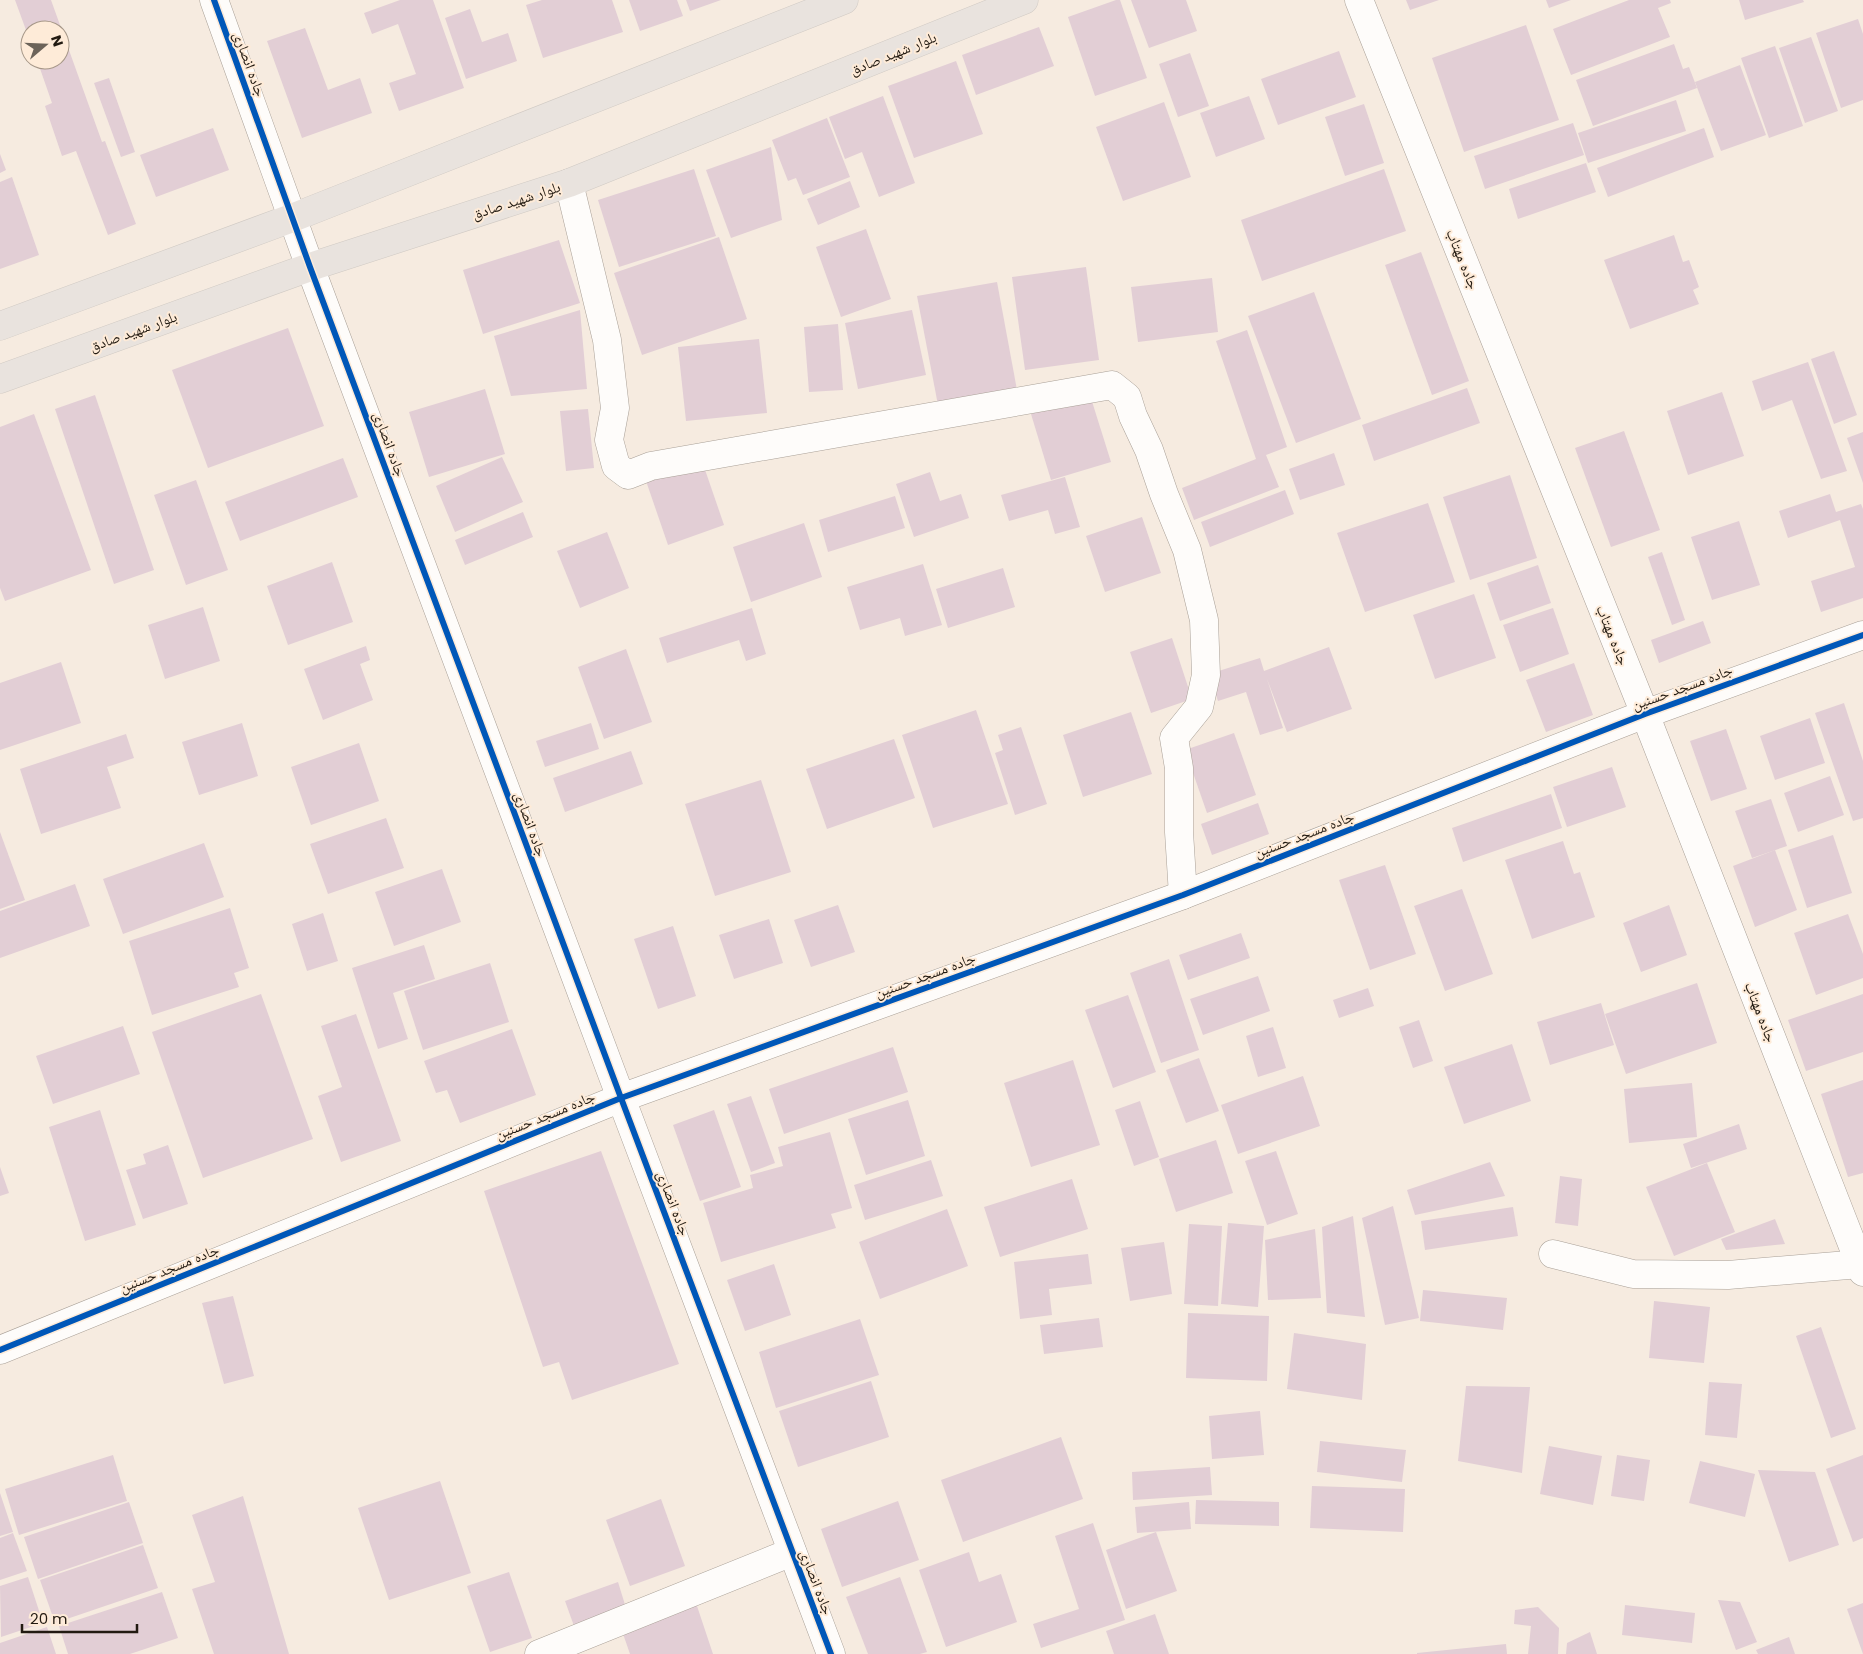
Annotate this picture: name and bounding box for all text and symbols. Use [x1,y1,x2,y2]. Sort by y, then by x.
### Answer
north arrow [20,20,70,70]
street label: بلوار شهید صادق [847,26,939,80]
street label: جاده انصاری [229,29,272,100]
text: N [46,33,68,49]
street label: بلوار شهید صادق [469,176,563,224]
street label: جاده مهتاب [1441,226,1485,293]
street label: بلوار شهید صادق [86,305,180,357]
street label: جاده انصاری [369,409,412,480]
street label: جاده مهتاب [1591,602,1635,669]
street label: جاده مسجد حسنین [1629,659,1736,715]
street label: جاده انصاری [510,789,553,860]
street label: جاده مسجد حسنین [1251,805,1357,863]
street label: جاده مسجد حسنین [872,947,979,1003]
street label: جاده مهتاب [1740,979,1782,1046]
street label: جاده مسجد حسنین [492,1085,598,1145]
street label: جاده انصاری [652,1168,696,1239]
street label: جاده مسجد حسنین [116,1238,222,1298]
street label: جاده انصاری [795,1547,839,1618]
scale bar [22,1602,138,1634]
text: 20 m [30,1608,68,1629]

